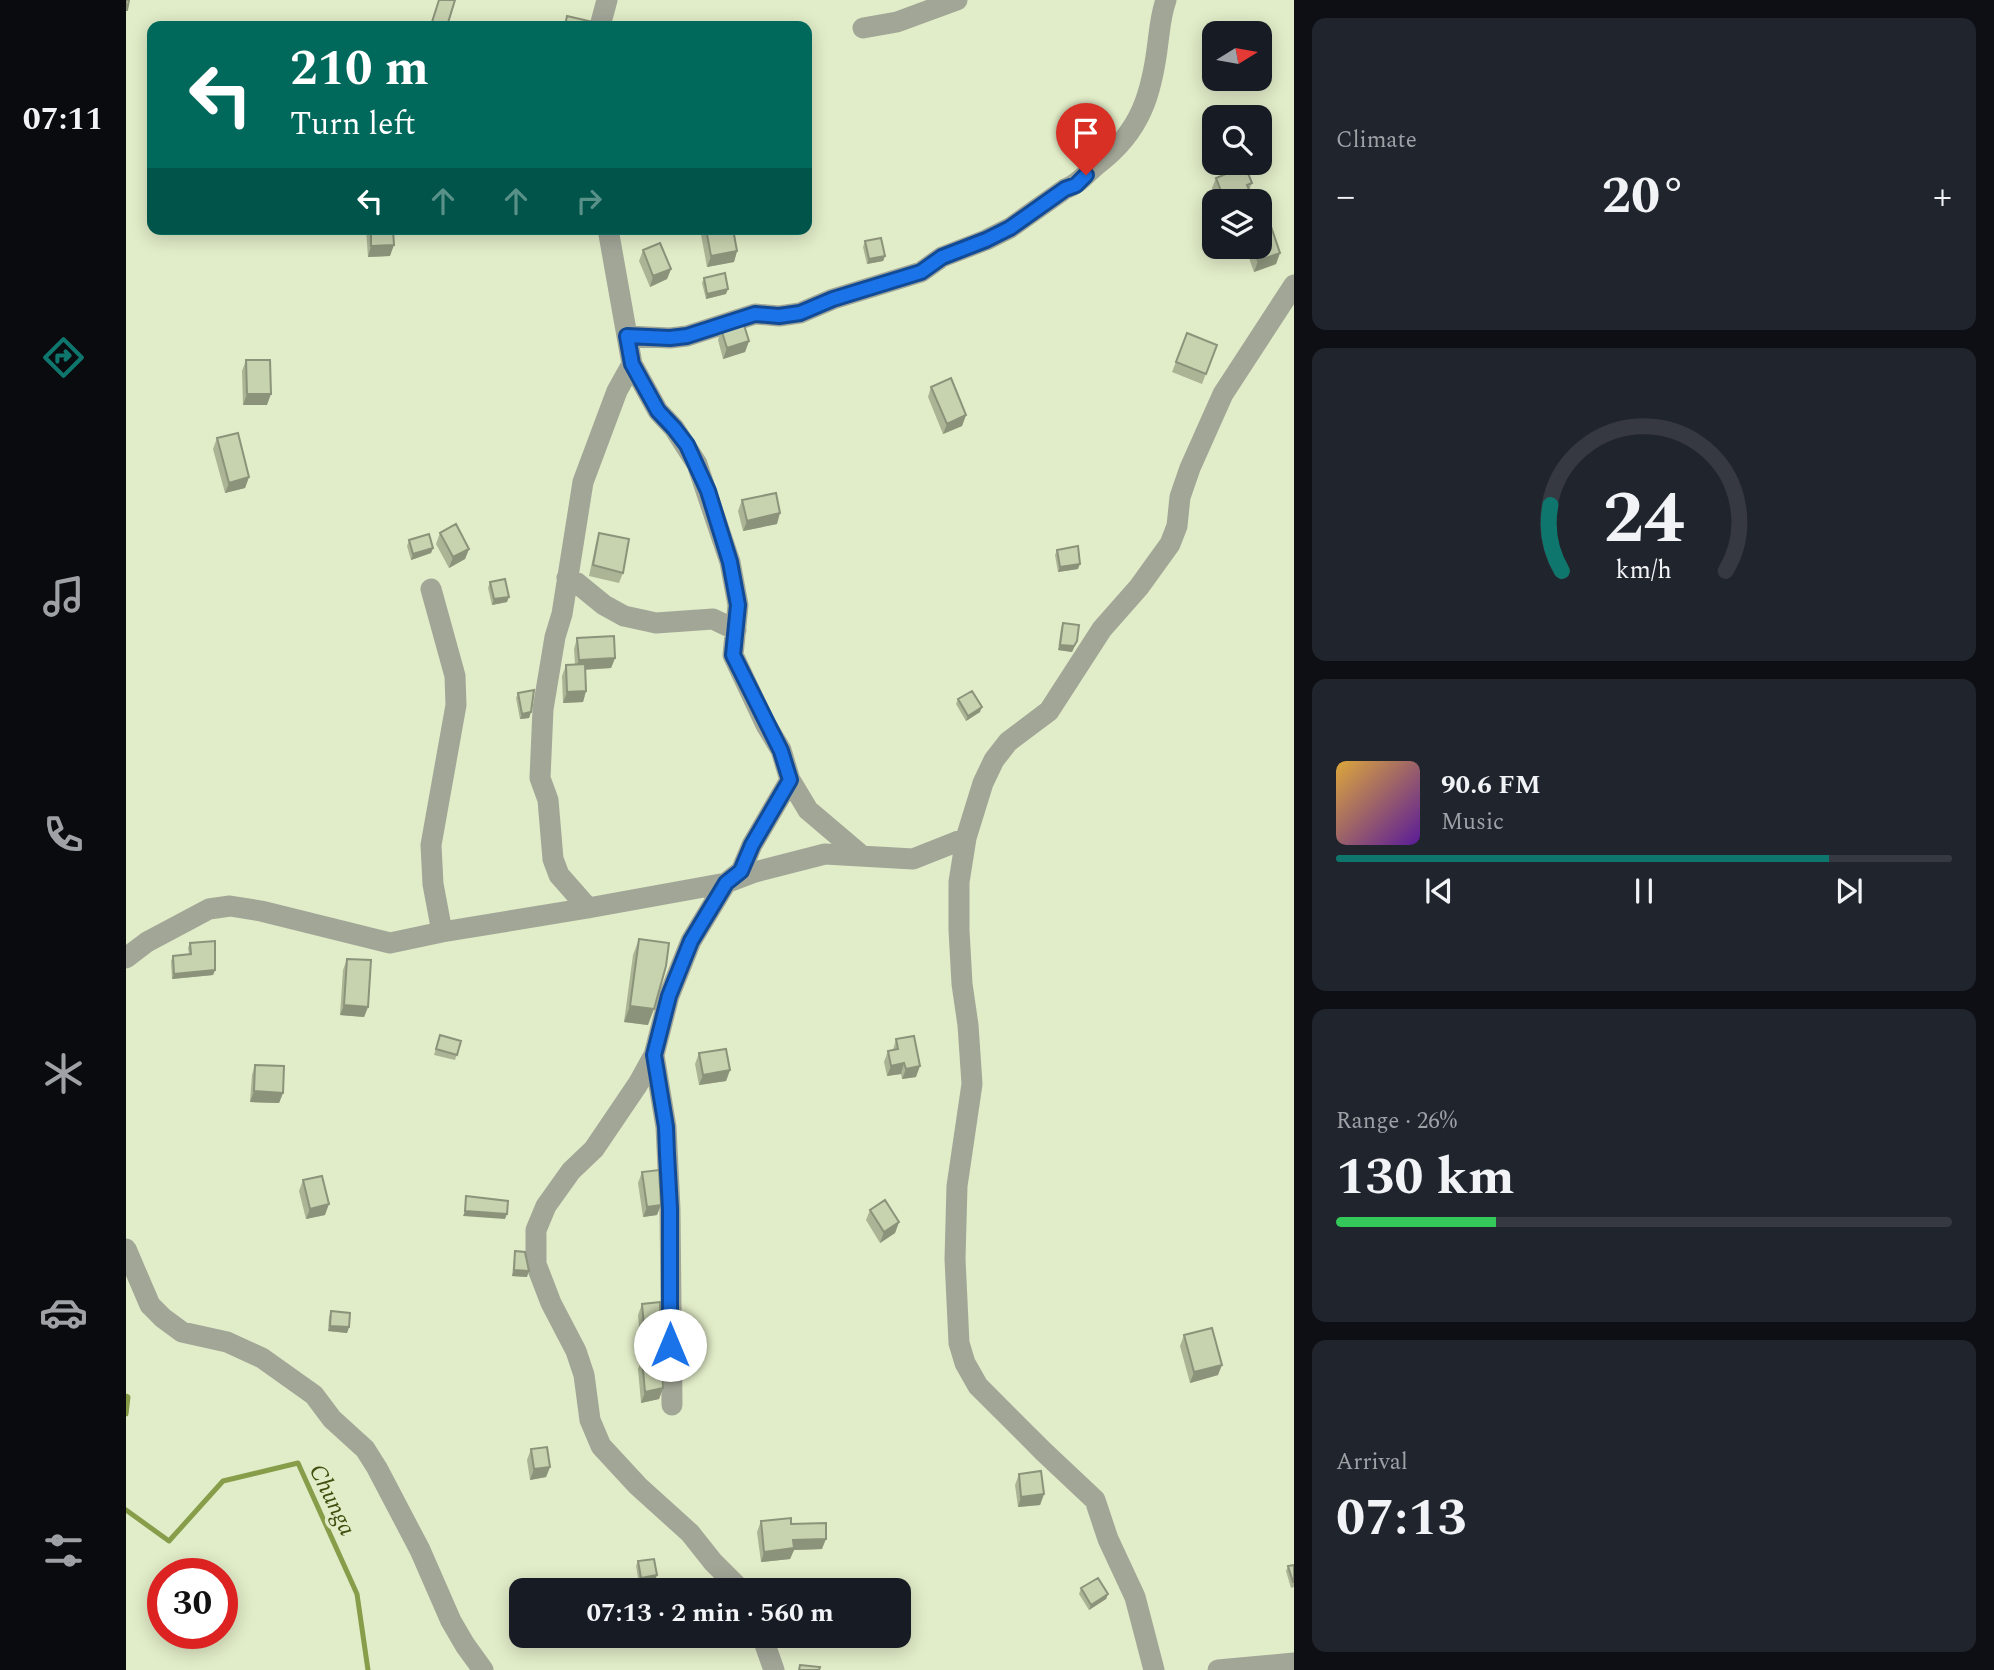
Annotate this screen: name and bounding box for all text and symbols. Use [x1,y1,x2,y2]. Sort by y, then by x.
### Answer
north arrow [1202,21,1272,91]
map controls [1202,21,1272,259]
text: 210 m [290,32,429,107]
icon: left [175,49,266,140]
text: 07:11 [23,95,103,144]
text: Turn left [290,100,416,149]
pin [1056,103,1116,175]
button: search [1202,105,1272,175]
icon: arrive [1067,114,1105,152]
text: Climate [1336,123,1417,158]
text: 20° [1602,157,1686,236]
text: − [1336,168,1355,226]
text: + [1933,168,1952,226]
icon: left [351,182,389,220]
icon: ahead [424,182,462,220]
icon: ahead [497,182,535,220]
icon: right [570,182,608,220]
button: layers [1202,189,1272,259]
icon: directions [39,333,88,382]
text: 24 [1603,464,1685,575]
text: km/h [1616,551,1672,589]
icon: music [39,572,88,621]
text: 90.6 FM [1441,765,1541,805]
text: Music [1441,805,1504,840]
icon: phone [39,810,88,859]
icon: previous [1420,872,1458,910]
icon: pause [1625,872,1663,910]
icon: next [1830,872,1868,910]
icon: climate [39,1049,88,1098]
text: Range · 26% [1336,1104,1457,1139]
text: 130 km [1336,1138,1515,1217]
icon: car [39,1288,88,1337]
position arrow [633,1308,707,1382]
text: Arrival [1336,1445,1408,1480]
water label: Chunga [299,1458,365,1542]
text: 07:13 [1336,1479,1467,1558]
icon: filters [39,1526,88,1575]
speed limit sign: 30 [147,1558,238,1649]
text: 07:13 · 2 min · 560 m [586,1593,834,1633]

